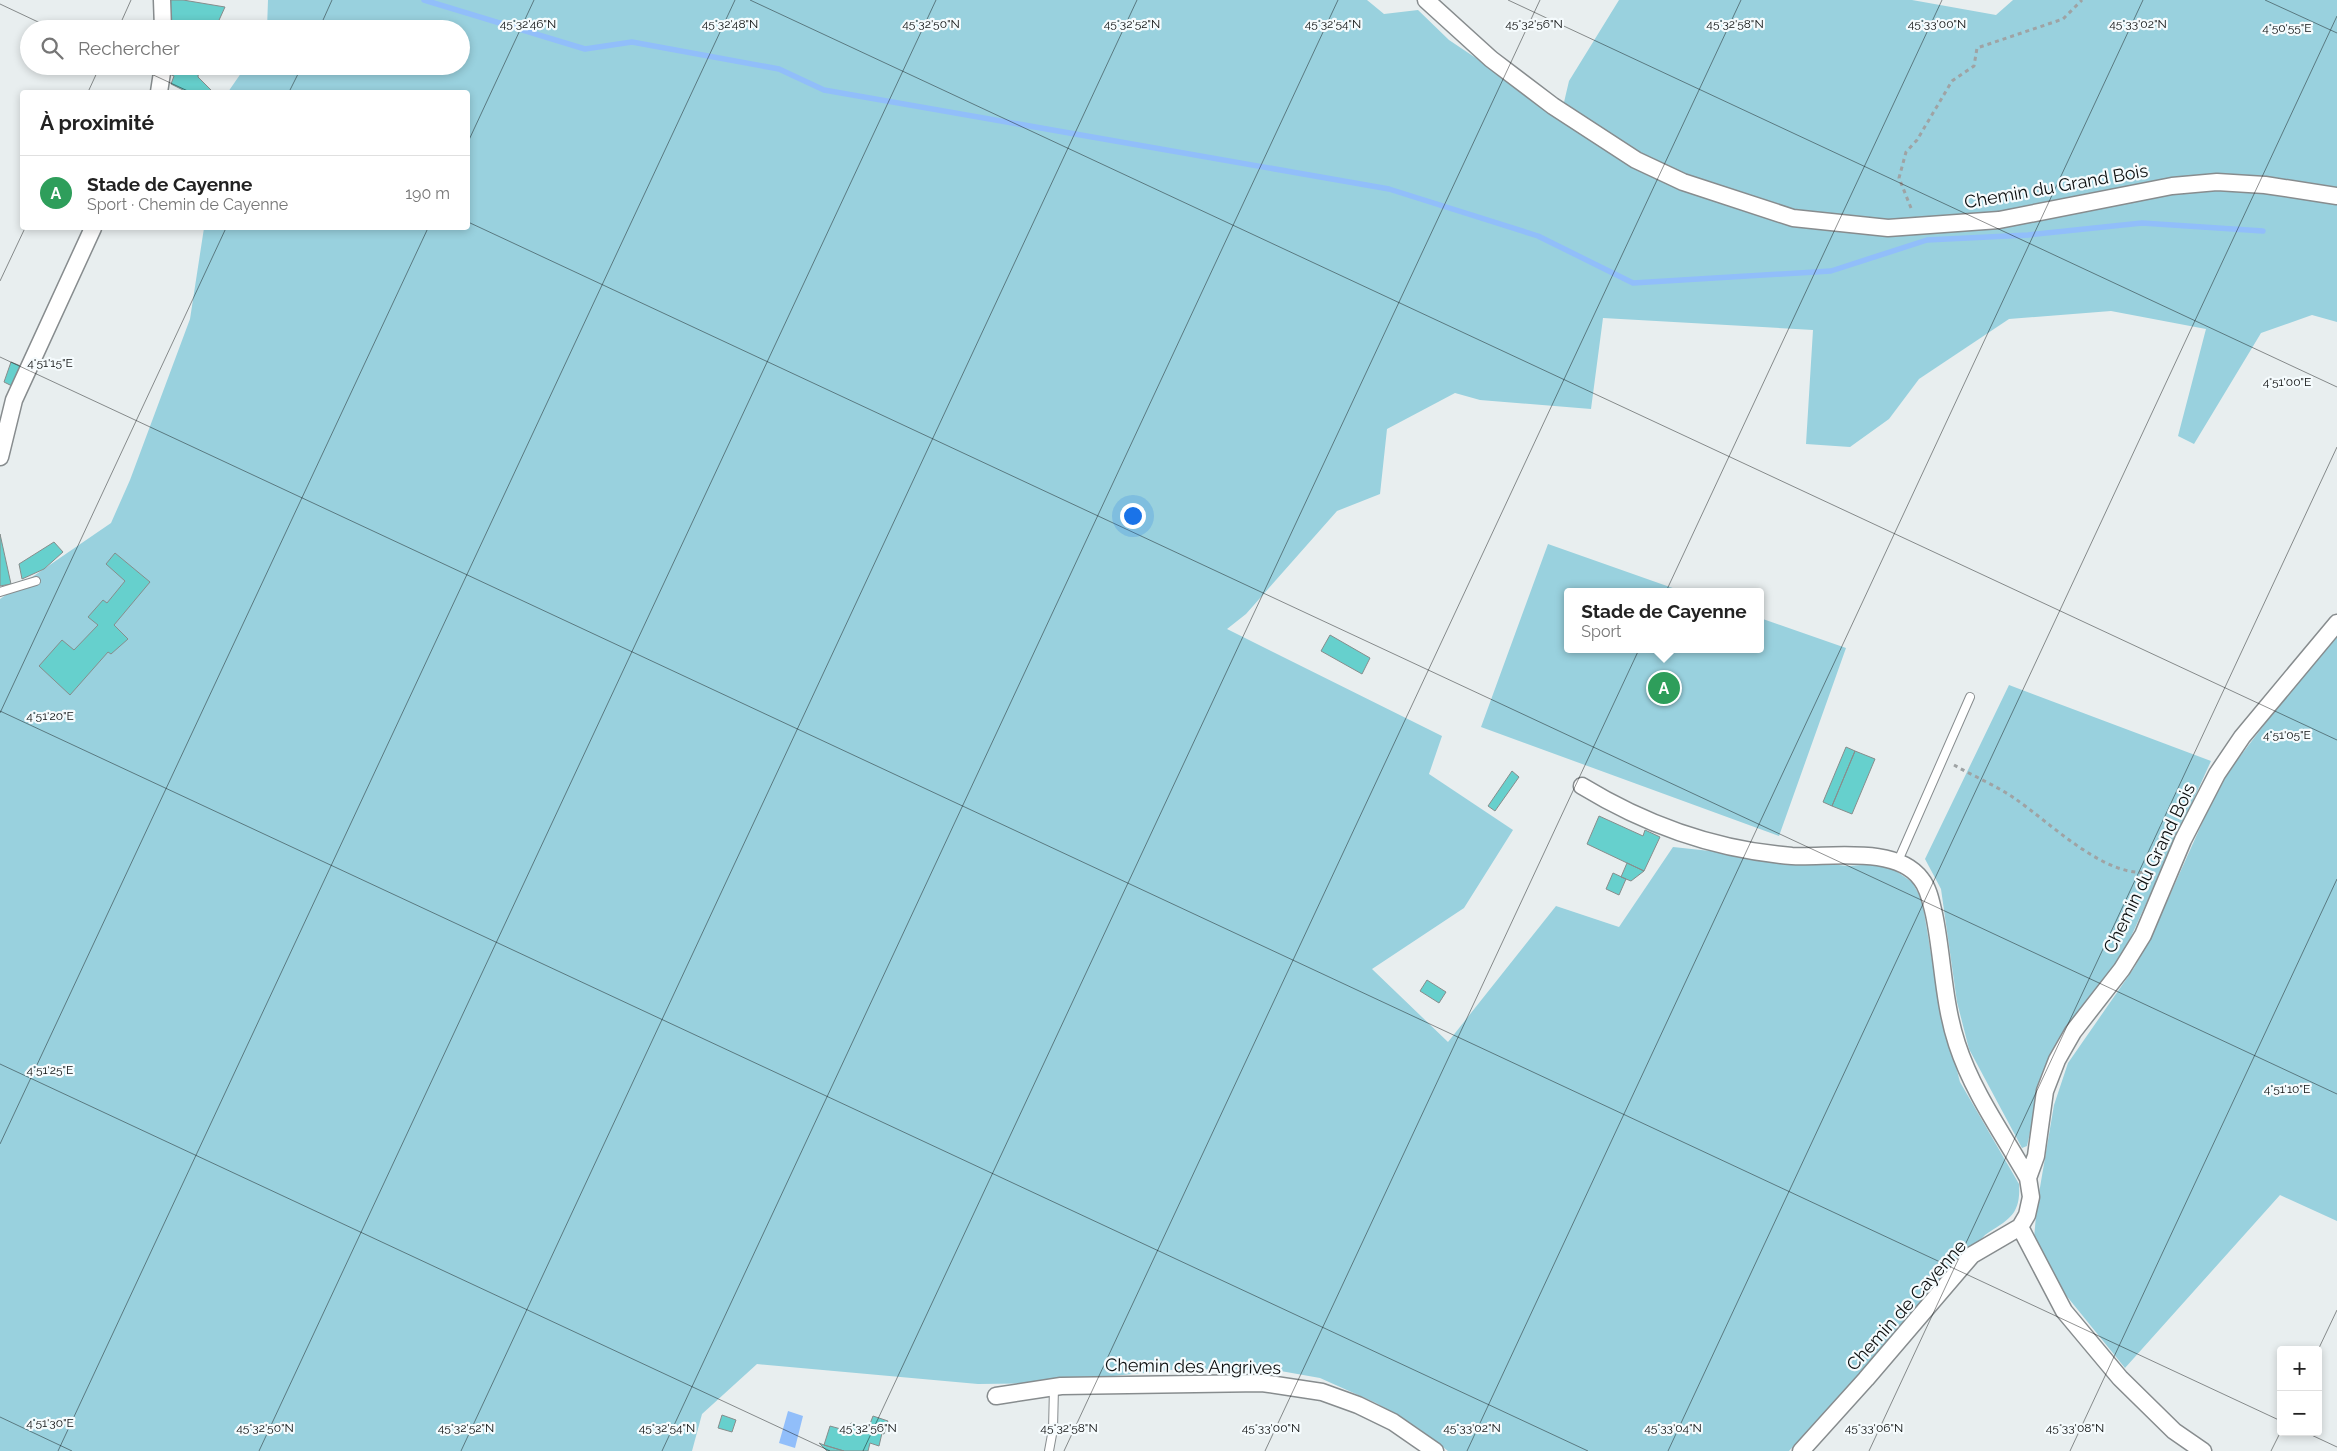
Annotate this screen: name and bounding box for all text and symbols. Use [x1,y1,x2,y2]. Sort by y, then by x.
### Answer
text: 45°32'46"N [500,17,556,31]
text: 45°32'48"N [702,17,758,31]
text: 45°32'50"N [902,17,960,31]
text: 45°32'52"N [1104,17,1160,31]
text: 45°32'54"N [1305,17,1361,31]
text: 45°32'56"N [1505,17,1563,31]
text: 45°32'58"N [1706,17,1764,31]
text: 45°33'00"N [1908,17,1966,31]
text: 45°33'02"N [2109,17,2167,31]
search box [20,20,470,75]
text: 4°50'55"E [2262,21,2312,35]
icon: search [38,34,66,62]
text: Rechercher [78,37,180,59]
text: À proximité [40,110,154,135]
street label: Chemin du Grand Bois [1963,159,2150,212]
text: Stade de Cayenne [87,173,252,195]
text: A [51,184,61,203]
text: 190 m [405,184,450,203]
text: Sport · Chemin de Cayenne [87,195,288,214]
text: 4°51'15"E [27,356,73,370]
text: 4°51'00"E [2263,375,2311,389]
your location [1120,503,1146,529]
popup [1564,588,1764,653]
text: Stade de Cayenne [1581,600,1747,622]
text: Sport [1581,622,1621,641]
pin: A [1648,669,1680,707]
text: 4°51'20"E [26,709,74,723]
text: 4°51'05"E [2263,728,2311,742]
street label: Chemin du Grand Bois [2099,780,2199,956]
text: 4°51'25"E [27,1063,73,1077]
text: 4°51'10"E [2264,1082,2310,1096]
street label: Chemin de Cayenne [1842,1235,1971,1375]
map controls [2277,1346,2322,1436]
button: + [2277,1346,2322,1391]
street label: Chemin des Angrives [1105,1354,1281,1378]
button: − [2277,1391,2322,1436]
text: 4°51'30"E [26,1416,74,1430]
text: 45°32'50"N [236,1421,294,1435]
text: 45°32'52"N [438,1421,494,1435]
text: 45°32'54"N [639,1421,695,1435]
text: 45°32'56"N [839,1421,897,1435]
text: 45°32'58"N [1040,1421,1098,1435]
text: 45°33'00"N [1242,1421,1300,1435]
text: 45°33'02"N [1443,1421,1501,1435]
text: 45°33'04"N [1644,1421,1702,1435]
text: 45°33'06"N [1845,1421,1903,1435]
text: 45°33'08"N [2046,1421,2104,1435]

